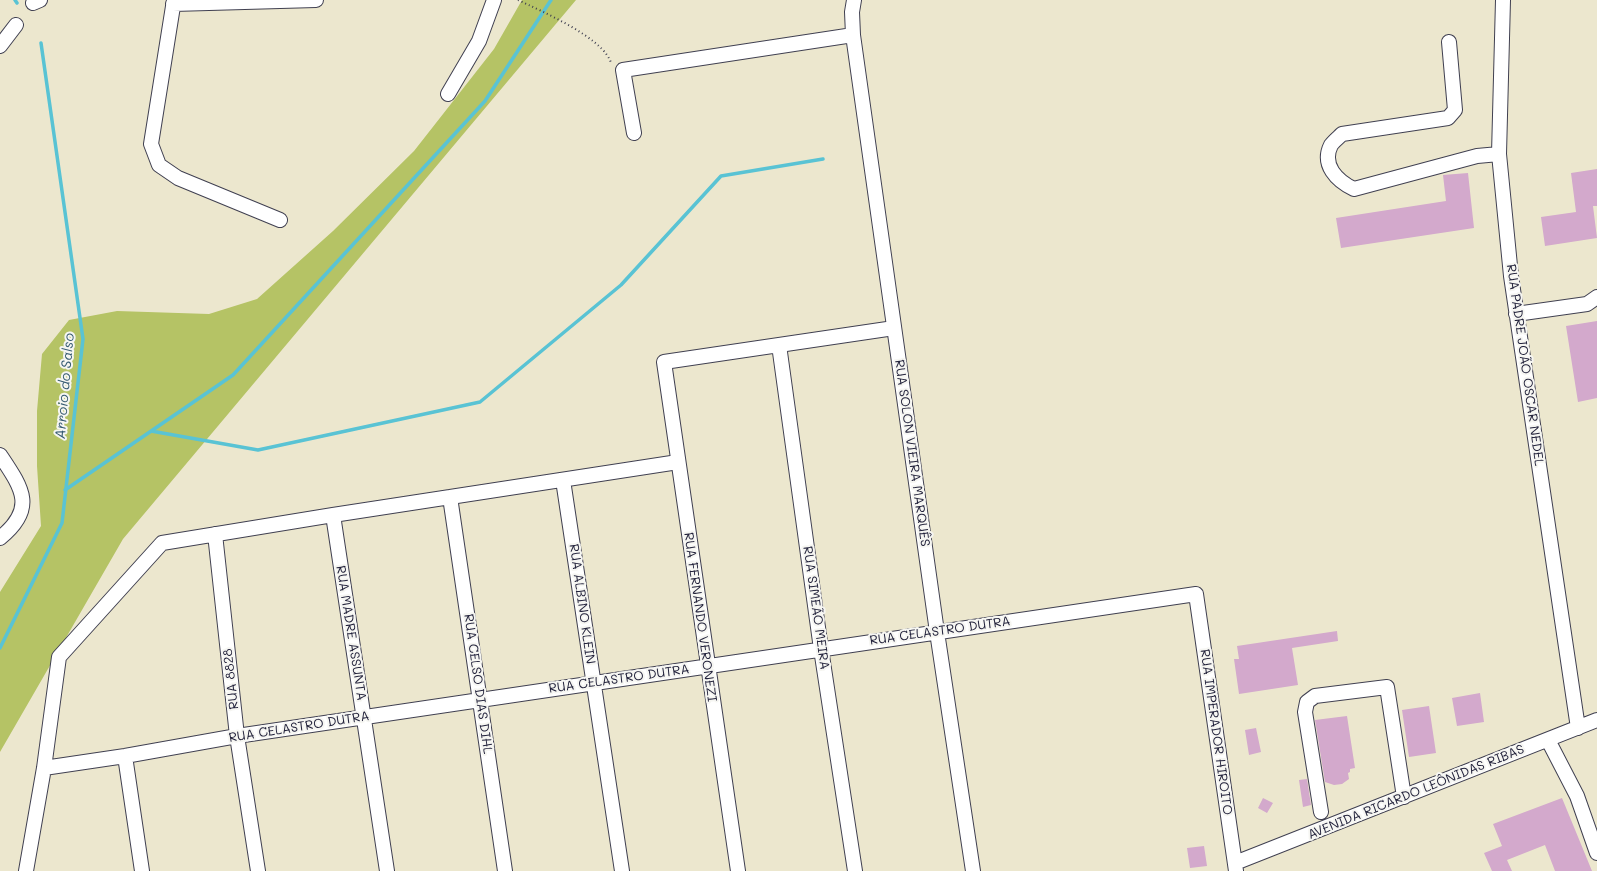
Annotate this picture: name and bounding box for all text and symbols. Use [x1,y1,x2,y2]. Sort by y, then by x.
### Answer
street label: RUA PADRE JOÃO OSCAR NEDEL [1503,263,1547,467]
water label: Arroio do Salso [52,332,78,440]
street label: RUA SOLON VIEIRA MARQUÊS [891,359,933,547]
street label: RUA FERNANDO VERONEZI [680,531,720,703]
street label: RUA ALBINO KLEIN [566,543,598,665]
street label: RUA SIMEÃO MEIRA [800,545,832,671]
street label: RUA MADRE ASSUNTA [333,564,369,702]
street label: RUA CELSO DIAS DIHL [460,613,496,755]
street label: RUA CELASTRO DUTRA [868,613,1012,649]
street label: RUA 8828 [220,648,242,710]
street label: RUA IMPERADOR HIROITO [1197,648,1235,816]
street label: RUA CELASTRO DUTRA [547,661,691,697]
street label: RUA CELASTRO DUTRA [228,708,370,746]
street label: AVENIDA RICARDO LEÔNIDAS RIBAS [1306,741,1526,843]

